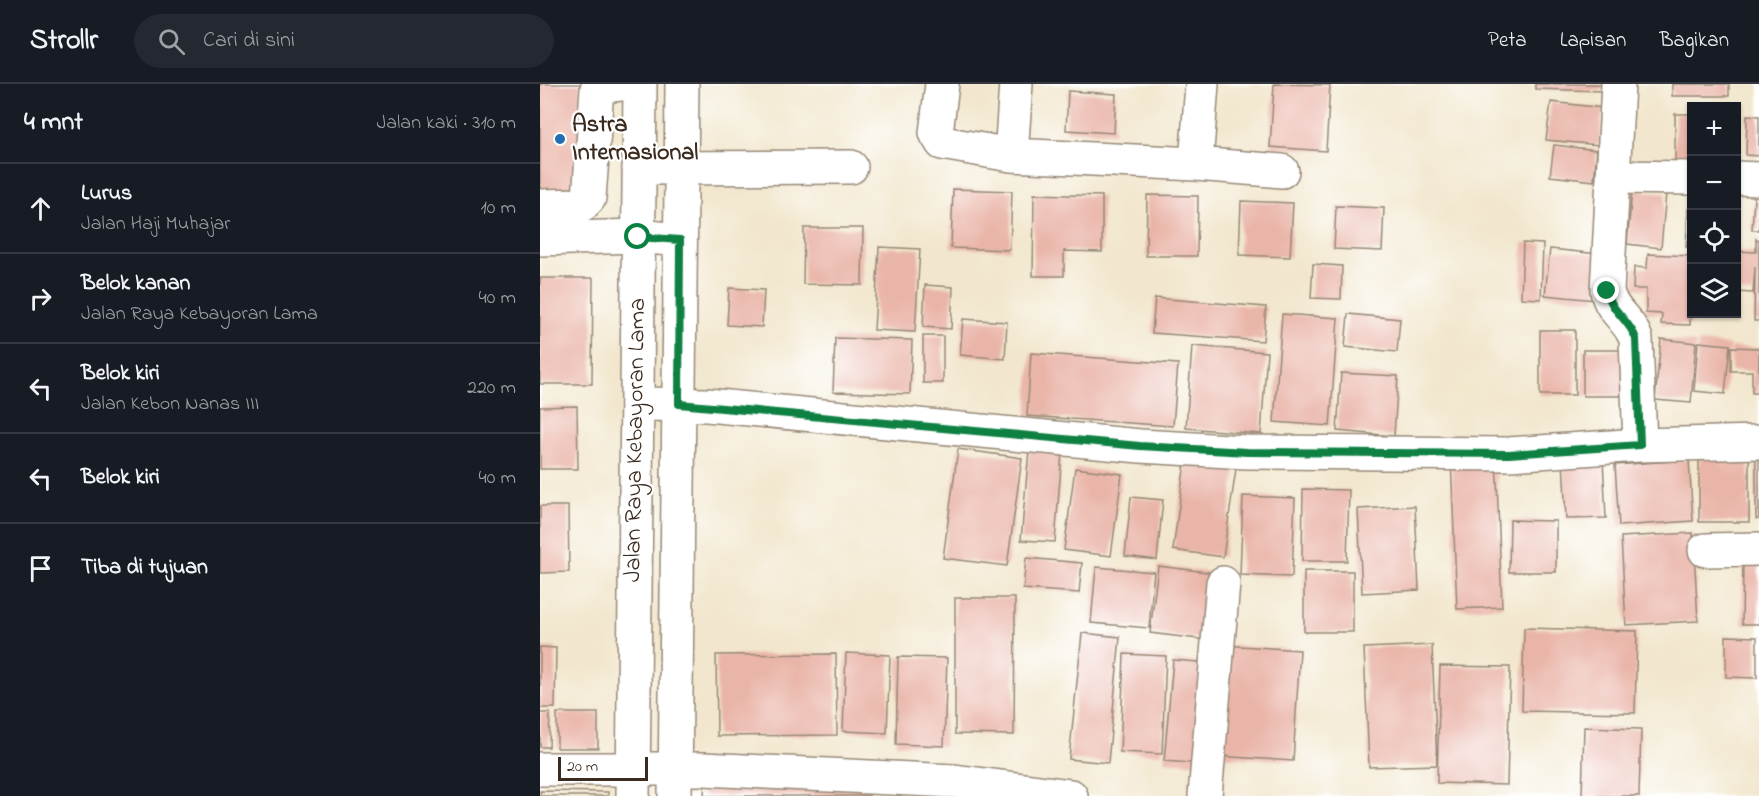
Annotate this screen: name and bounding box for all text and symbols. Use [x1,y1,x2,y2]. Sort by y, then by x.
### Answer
search box [134,14,554,68]
text: Strollr [30,21,98,62]
icon: search [155,25,188,58]
text: Cari di sini [203,25,295,57]
text: Peta [1488,26,1527,56]
text: Lapisan [1560,26,1626,56]
text: Bagikan [1659,26,1729,56]
map controls [1687,102,1741,318]
button: + [1687,102,1741,156]
text: 4 mnt [24,104,83,142]
place label: Astra Internasional [572,108,698,171]
text: Jalan kaki · 310 m [376,109,516,138]
marker: Astra Internasional [553,132,567,146]
button: − [1687,156,1741,210]
text: Lurus [81,178,132,210]
icon: ahead [24,192,57,225]
text: 10 m [480,194,516,223]
text: Jalan Haji Muhajar [81,210,230,239]
button: locate [1687,210,1741,264]
route start [624,223,650,249]
button: layers [1687,264,1741,318]
text: Belok kanan [81,268,190,300]
route end [1593,277,1619,303]
icon: right [24,282,57,315]
text: 40 m [479,284,516,313]
street label: Jalan Raya Kebayoran Lama [616,298,657,582]
text: Jalan Raya Kebayoran Lama [81,300,318,329]
text: Belok kiri [81,358,160,390]
icon: left [24,372,57,405]
text: 220 m [467,374,516,403]
text: Jalan Kebon Nanas III [81,390,259,419]
icon: left [24,462,57,495]
text: Belok kiri [81,462,160,494]
text: 40 m [479,464,516,493]
icon: arrive [24,552,57,585]
text: Tiba di tujuan [81,552,208,584]
scale bar [558,754,648,782]
text: 20 m [567,755,598,779]

